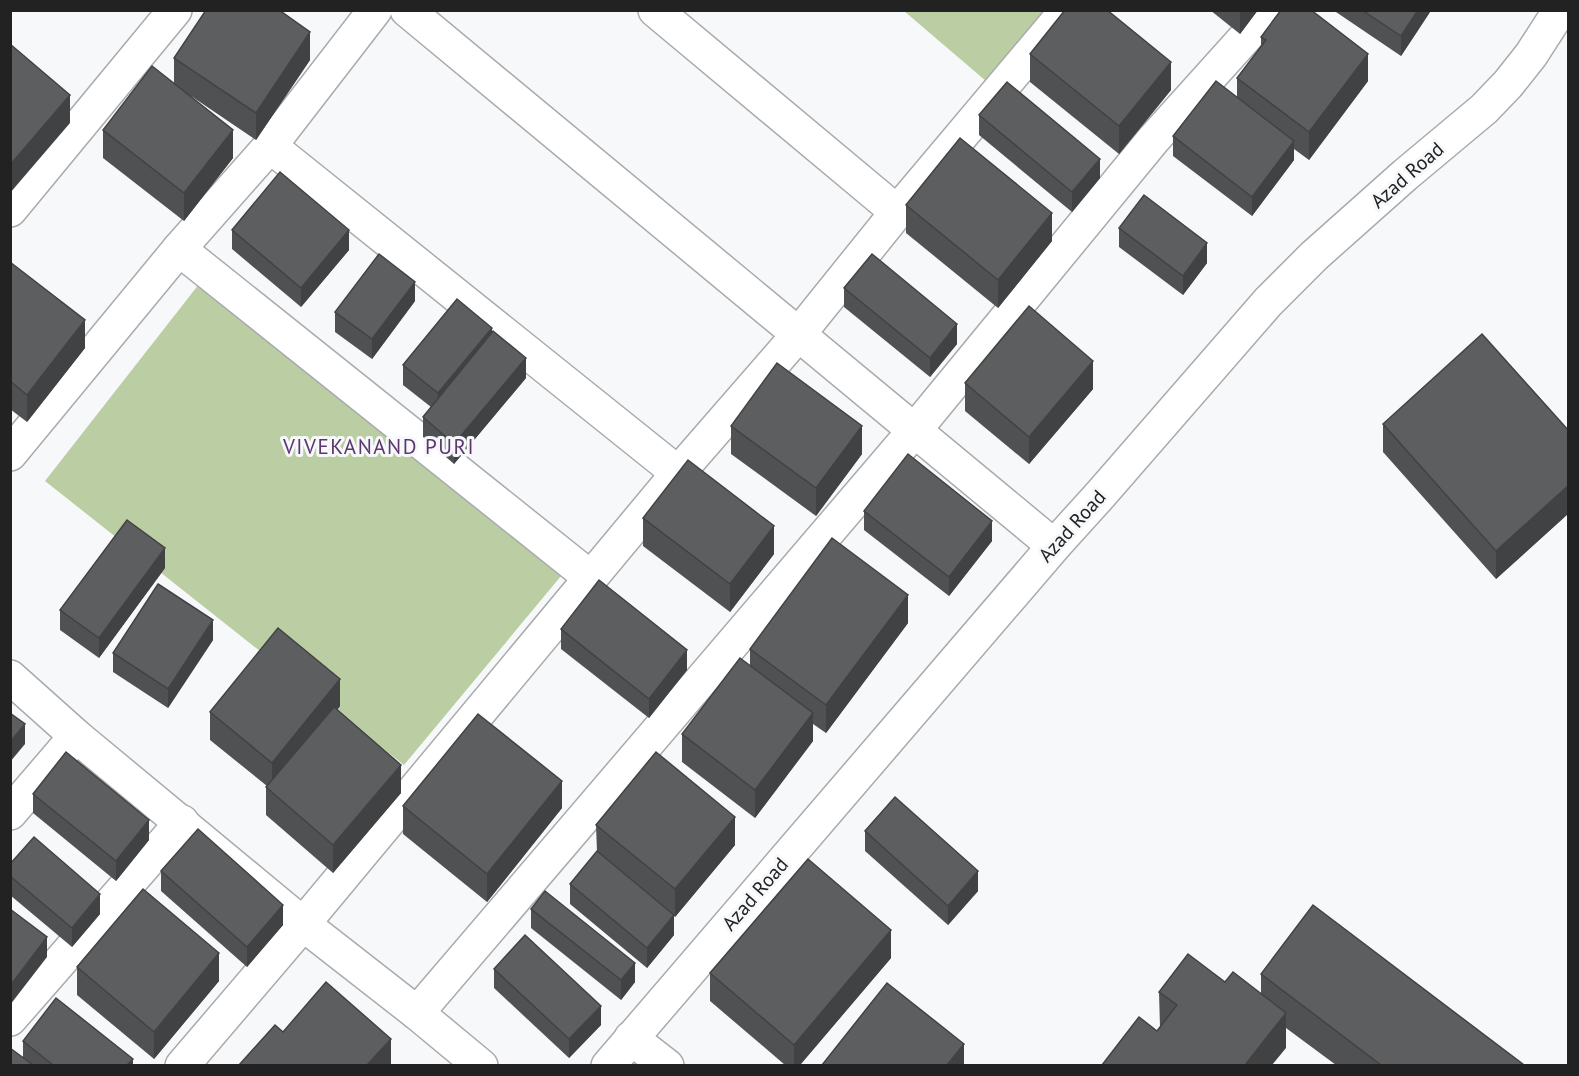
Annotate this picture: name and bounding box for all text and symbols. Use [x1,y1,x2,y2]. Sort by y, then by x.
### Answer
street label: Azad Road [1365,136,1449,214]
district label: VIVEKANAND PURI [282,433,475,460]
street label: Azad Road [1033,484,1111,568]
street label: Azad Road [716,852,794,936]

